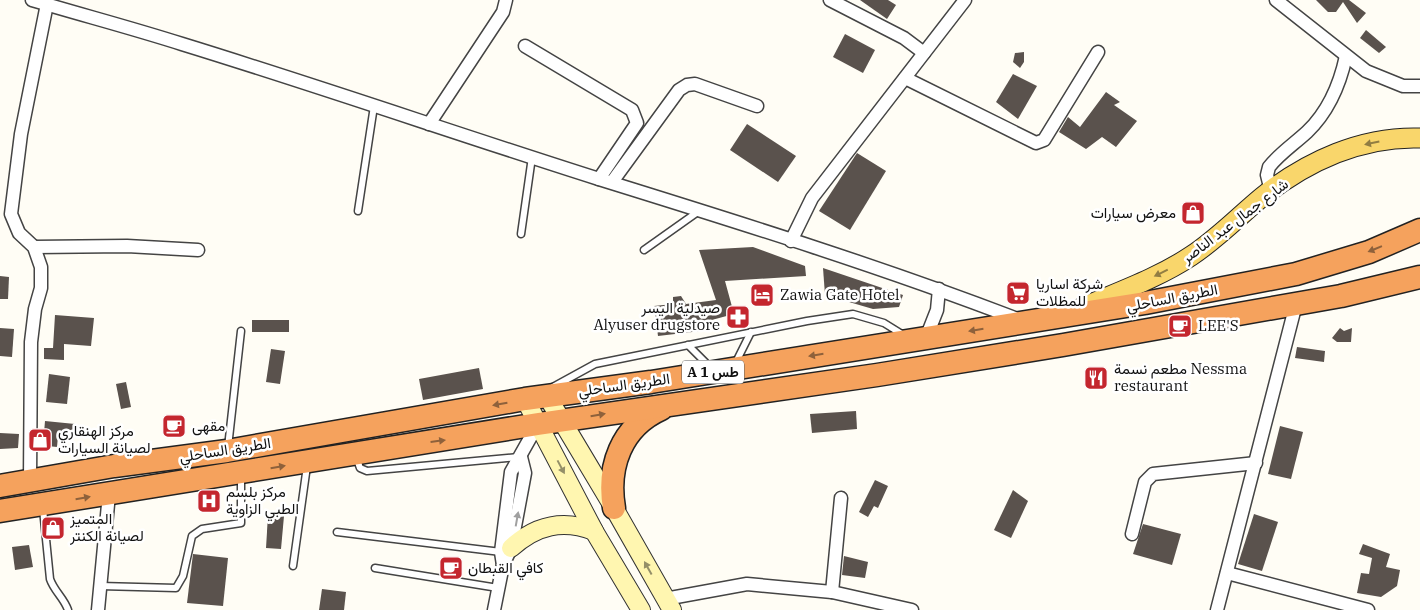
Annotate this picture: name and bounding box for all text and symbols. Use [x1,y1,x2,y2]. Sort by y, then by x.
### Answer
one-way arrow [1364,139,1379,147]
street label: شارع جمال عبد الناصر [1177,174,1293,269]
shop icon: معرض سيارات [1180,200,1206,226]
place label: معرض سيارات [1091,203,1176,223]
one-way arrow [1368,246,1382,254]
one-way arrow [1154,269,1168,277]
place label: شركة اساريا للمظلات [1036,274,1103,310]
street label: الطريق الساحلي [1125,279,1220,320]
supermarket icon: شركة اساريا للمظلات [1005,280,1031,306]
hotel icon: Zawia Gate Hotel [749,282,775,308]
place label: Zawia Gate Hotel [780,285,900,304]
place label: صيدلية اليسر Alyuser drugstore [593,298,720,334]
pharmacy icon: صيدلية اليسر Alyuser drugstore [725,304,751,330]
cafe icon: LEE'S [1167,313,1193,339]
place label: LEE'S [1198,316,1239,335]
one-way arrow [968,326,984,334]
one-way arrow [807,351,823,359]
place label: مطعم نسمة Nessma restaurant [1114,359,1247,395]
road number: A 1 طس [682,361,744,384]
restaurant icon: مطعم نسمة Nessma restaurant [1083,365,1109,391]
street label: الطريق الساحلي [577,369,672,404]
one-way arrow [491,400,507,408]
one-way arrow [591,411,607,419]
cafe icon: مقهى [161,413,187,439]
place label: مقهى [192,416,225,436]
place label: مركز الهنقاري لصيانة السيارات [58,421,151,457]
shop icon: مركز الهنقاري لصيانة السيارات [27,427,53,453]
street label: الطريق الساحلي [178,433,273,470]
one-way arrow [430,437,446,445]
one-way arrow [556,460,565,474]
one-way arrow [270,463,285,471]
place label: مركز بلسم الطبي الزاوية [226,482,299,522]
hospital icon: مركز بلسم الطبي الزاوية [196,488,222,514]
one-way arrow [75,494,91,502]
place label: المتميز لصيانة الكنتر [69,509,144,545]
one-way arrow [513,511,521,527]
shop icon: المتميز لصيانة الكنتر [40,515,66,541]
cafe icon: كافي القبطان [438,555,464,581]
place label: كافي القبطان [468,558,544,581]
one-way arrow [643,561,652,574]

